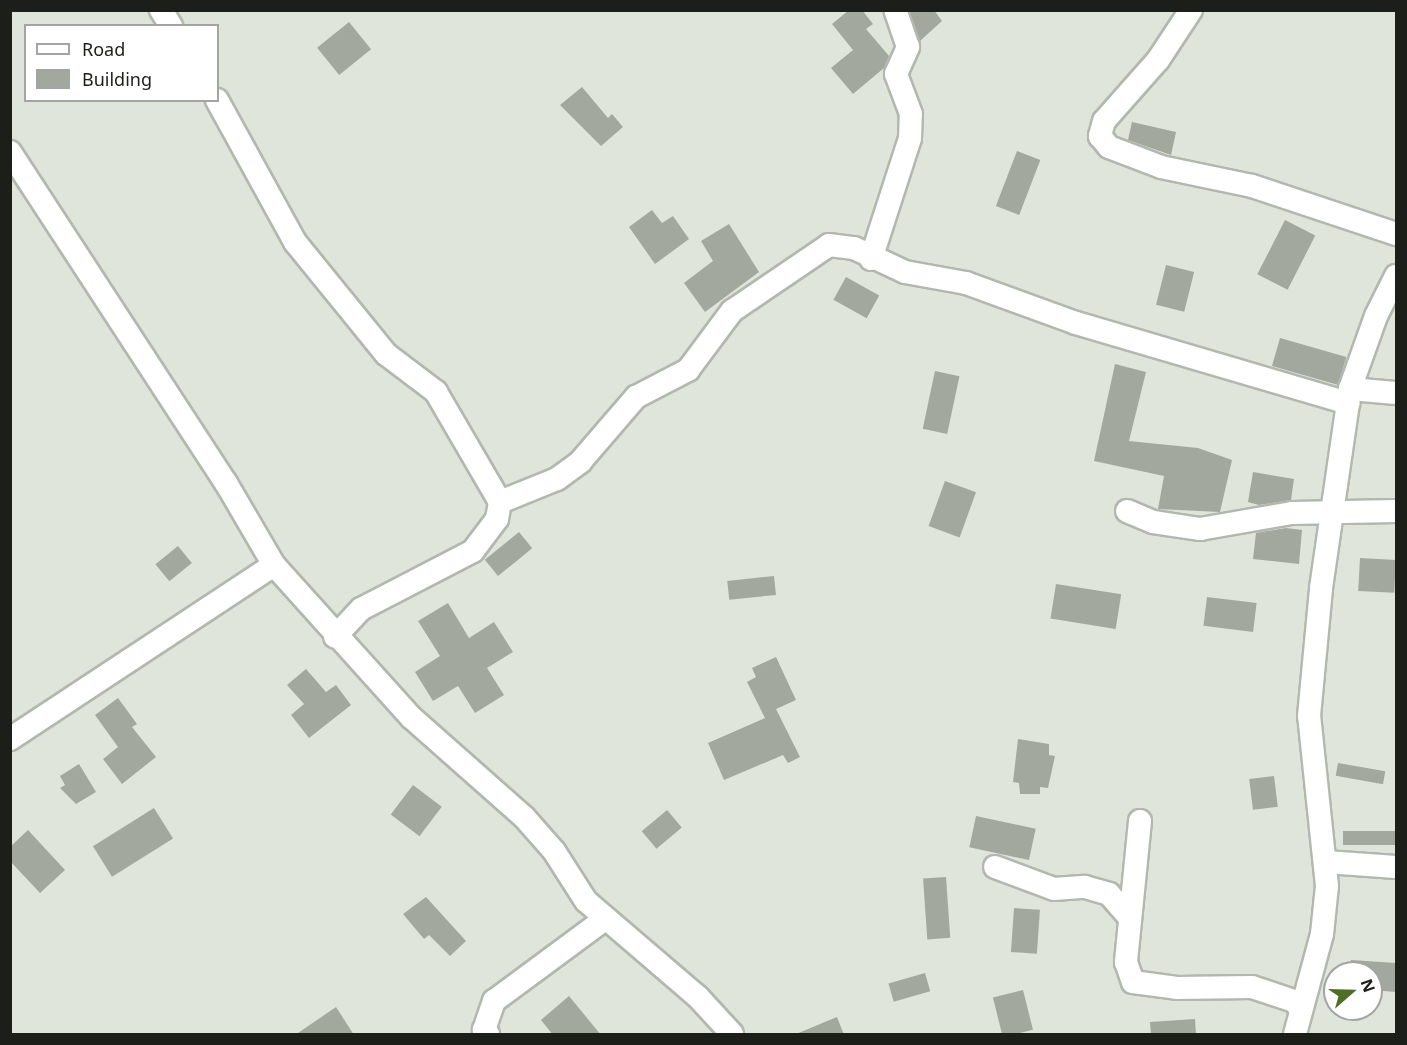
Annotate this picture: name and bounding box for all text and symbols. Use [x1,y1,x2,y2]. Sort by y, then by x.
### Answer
legend [24,24,219,102]
text: Road [82,37,125,61]
text: Building [82,67,152,91]
north arrow [1323,961,1383,1021]
text: N [1355,976,1381,995]

